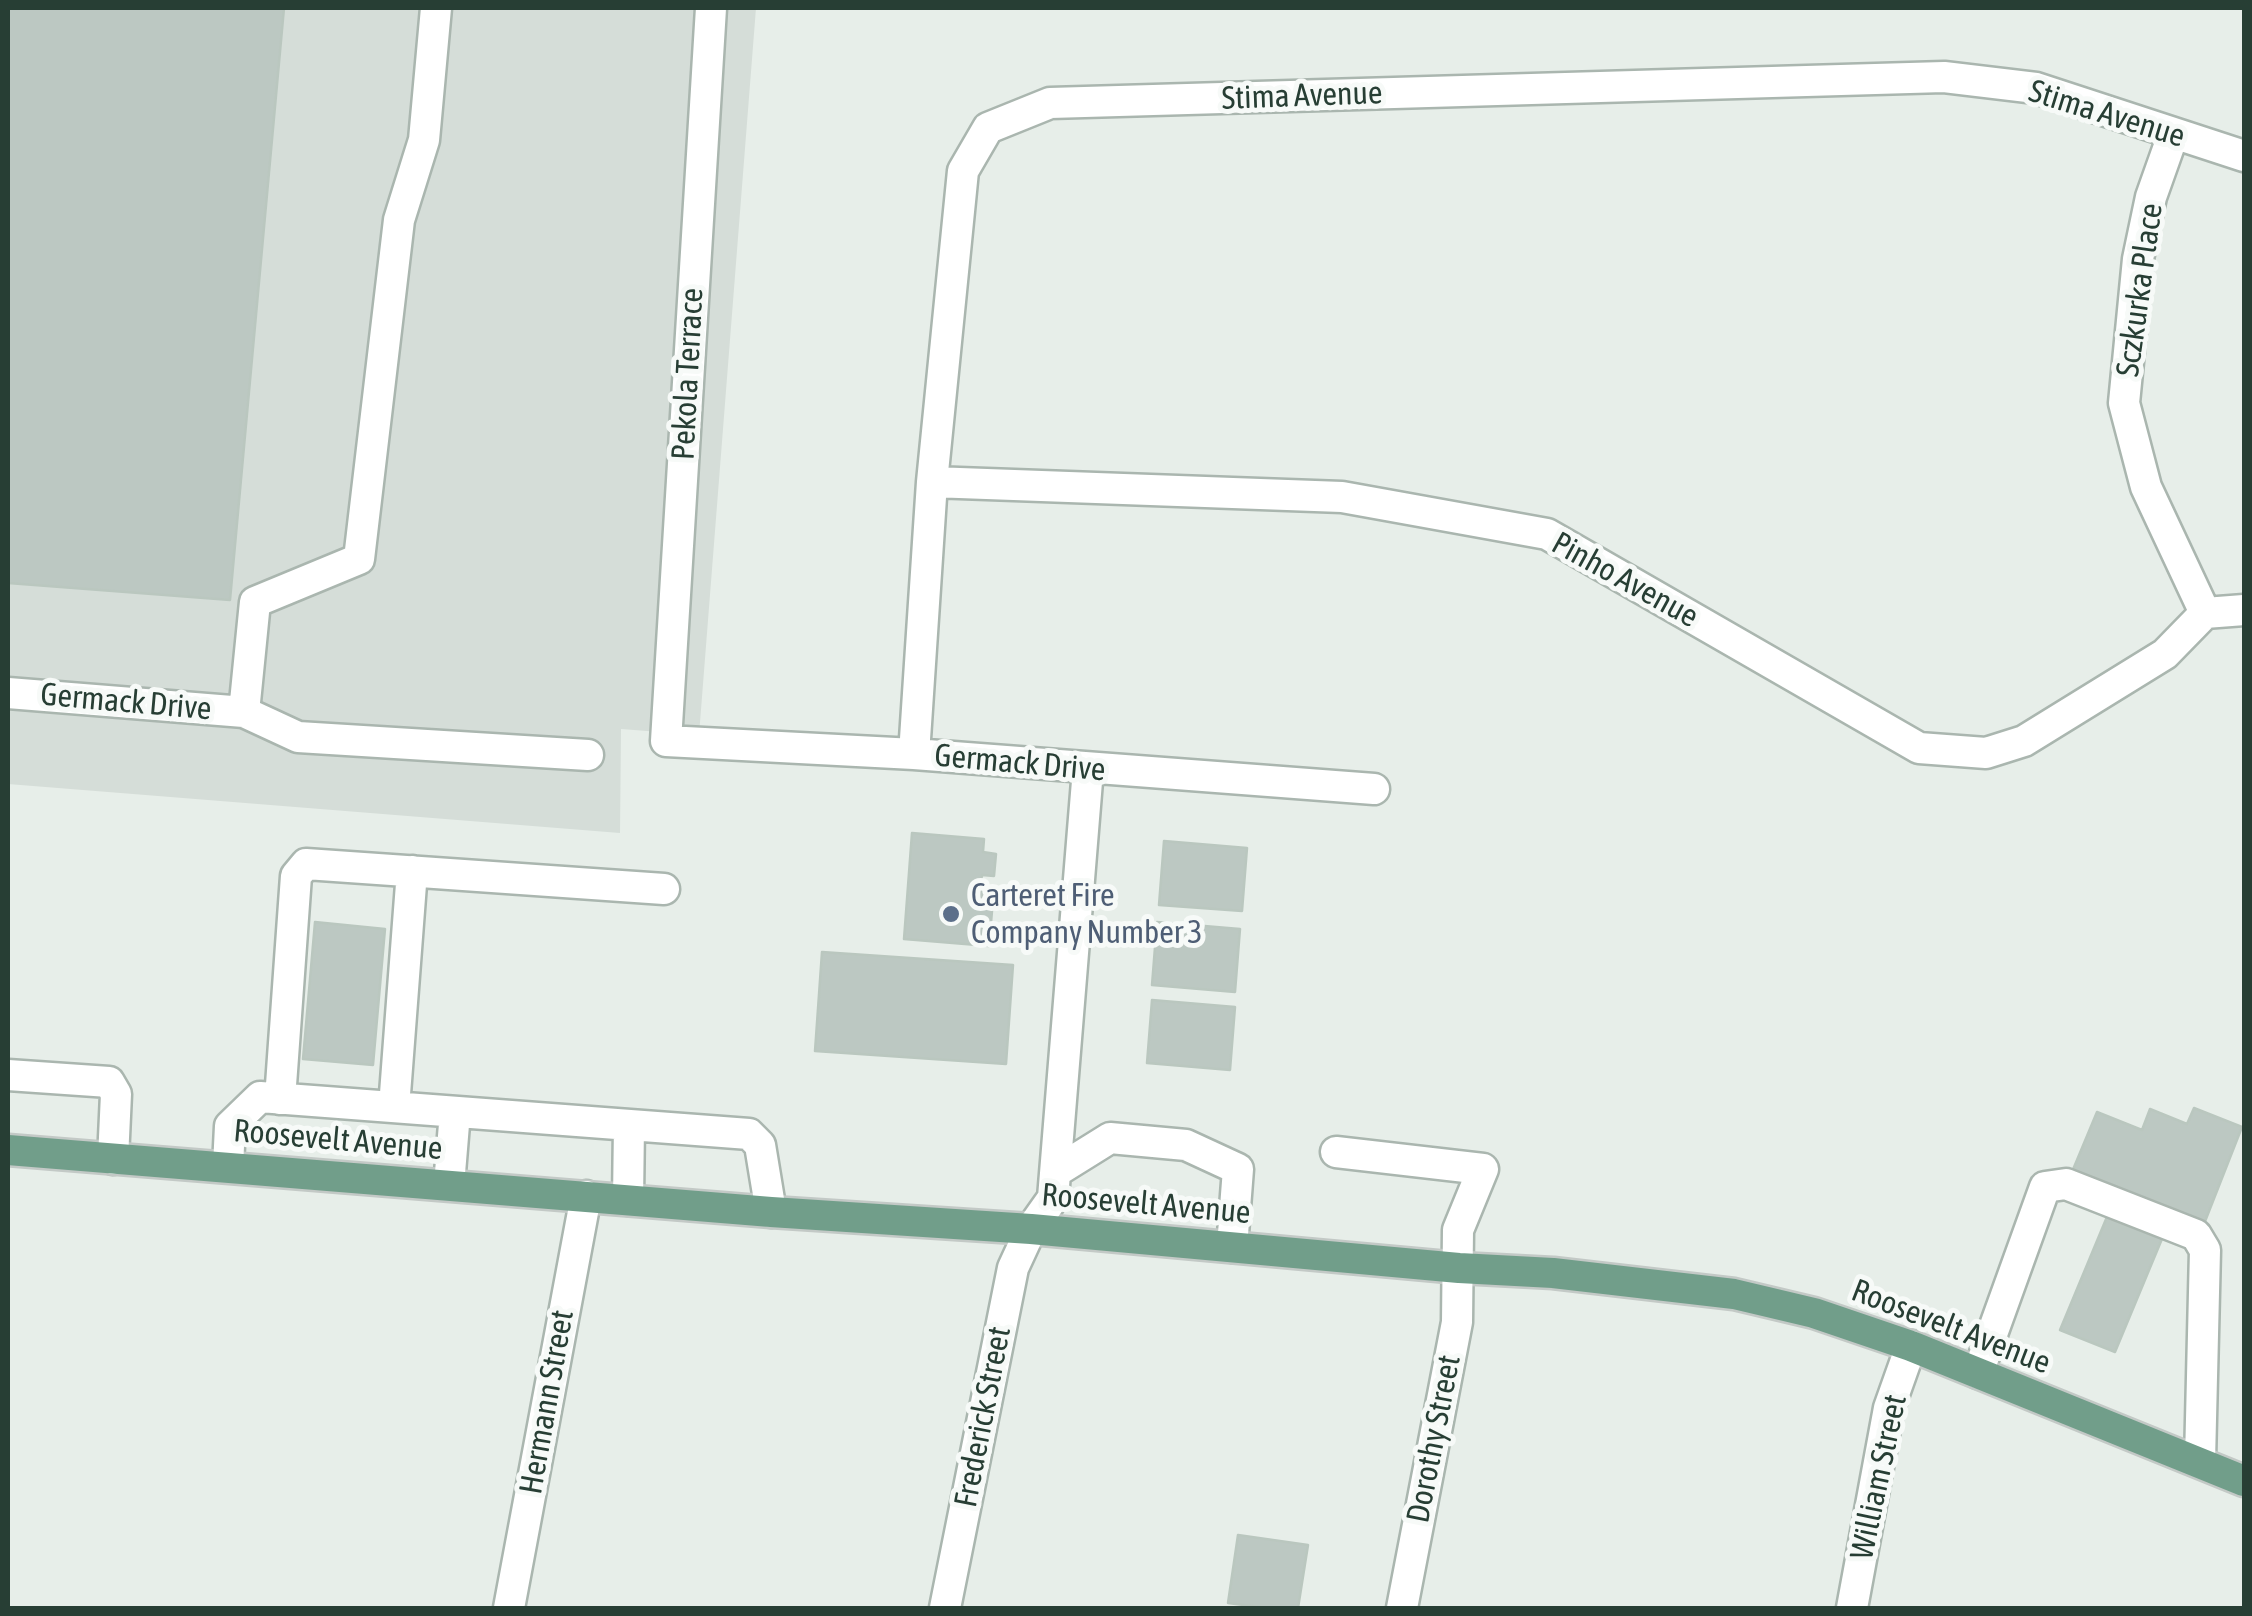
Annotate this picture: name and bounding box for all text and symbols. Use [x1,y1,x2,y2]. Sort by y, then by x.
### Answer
street label: Stima Avenue [2024,72,2190,156]
street label: Stima Avenue [1221,74,1383,118]
street label: Sczkurka Place [2109,201,2171,379]
street label: Pekola Terrace [664,287,712,461]
street label: Pinho Avenue [1545,524,1705,636]
street label: Germack Drive [39,675,213,729]
street label: Germack Drive [933,736,1107,790]
place label: Carteret Fire Company Number 3 [971,877,1203,952]
marker: Carteret Fire Company Number 3 [940,903,962,925]
street label: Roosevelt Avenue [232,1112,444,1168]
street label: Roosevelt Avenue [1040,1176,1252,1232]
street label: Roosevelt Avenue [1846,1272,2056,1382]
street label: Hermann Street [512,1307,582,1497]
street label: Frederick Street [947,1323,1019,1511]
street label: Dorothy Street [1399,1352,1469,1526]
street label: William Street [1843,1391,1915,1563]

